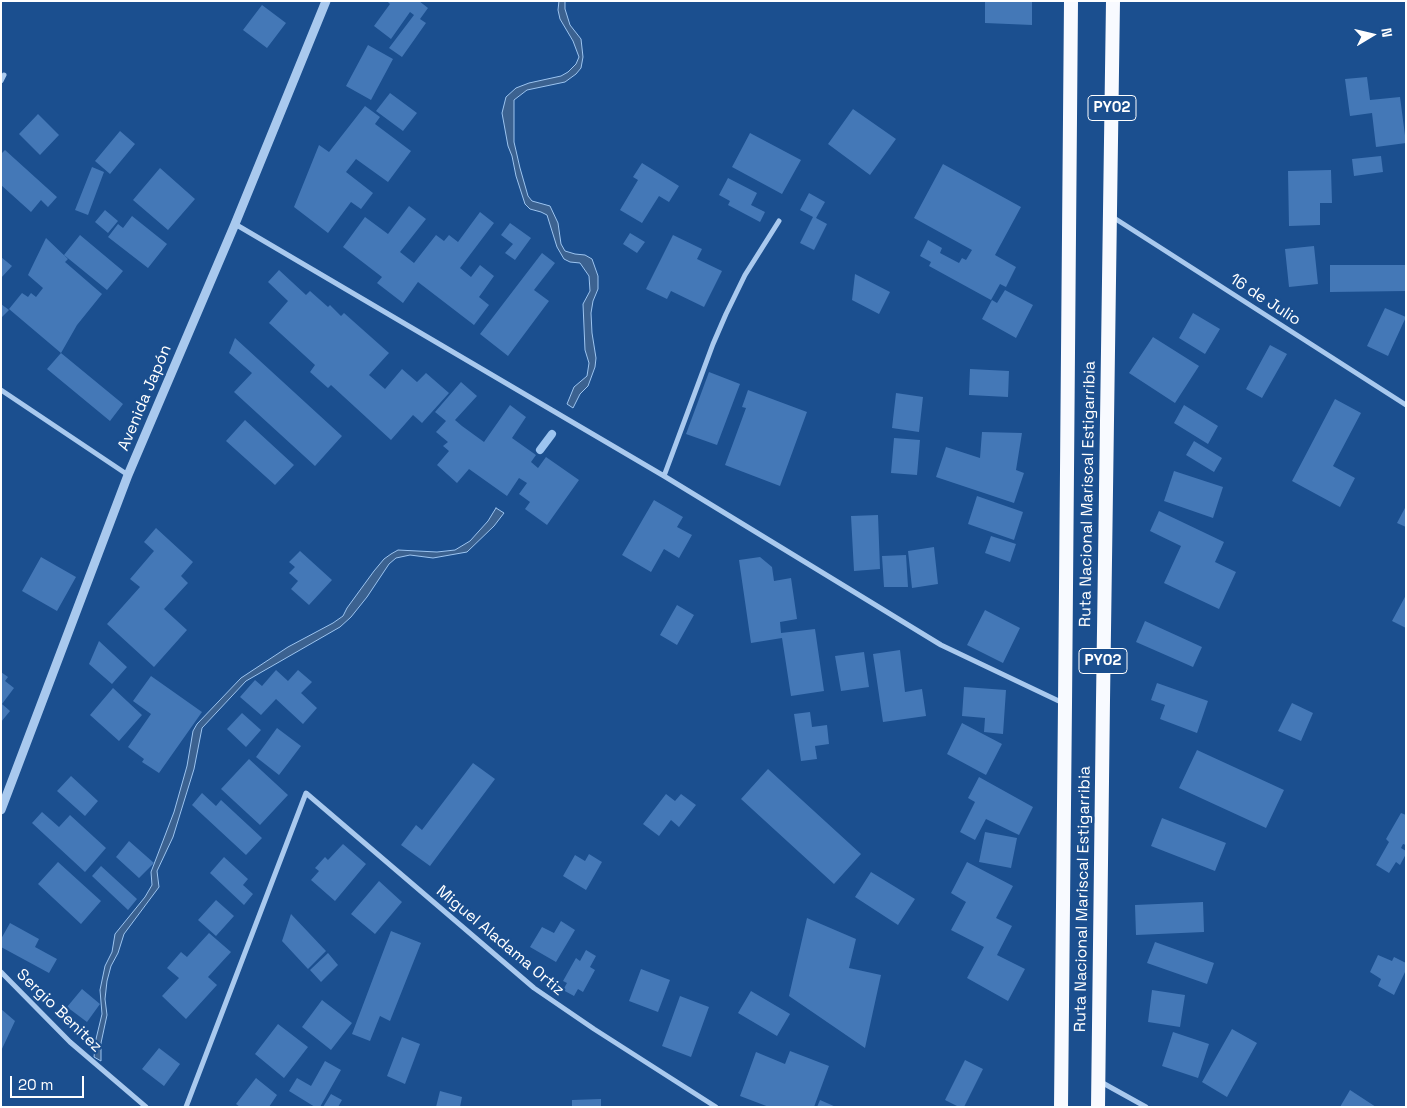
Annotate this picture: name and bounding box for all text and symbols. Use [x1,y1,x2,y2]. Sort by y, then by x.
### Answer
north arrow [1347,10,1397,60]
text: N [1377,27,1396,39]
road number: PY02 [1088,96,1136,120]
street label: 16 de Julio [1226,270,1304,330]
street label: Avenida Japón [114,342,176,454]
street label: Ruta Nacional Mariscal Estigarribia [1076,361,1100,627]
road number: PY02 [1079,648,1127,674]
street label: Ruta Nacional Mariscal Estigarribia [1071,766,1095,1032]
street label: Miguel Aladama Ortiz [432,882,568,1000]
street label: Sergio Benitez [12,965,106,1057]
scale bar [12,1066,86,1098]
text: 20 m [18,1075,53,1094]

